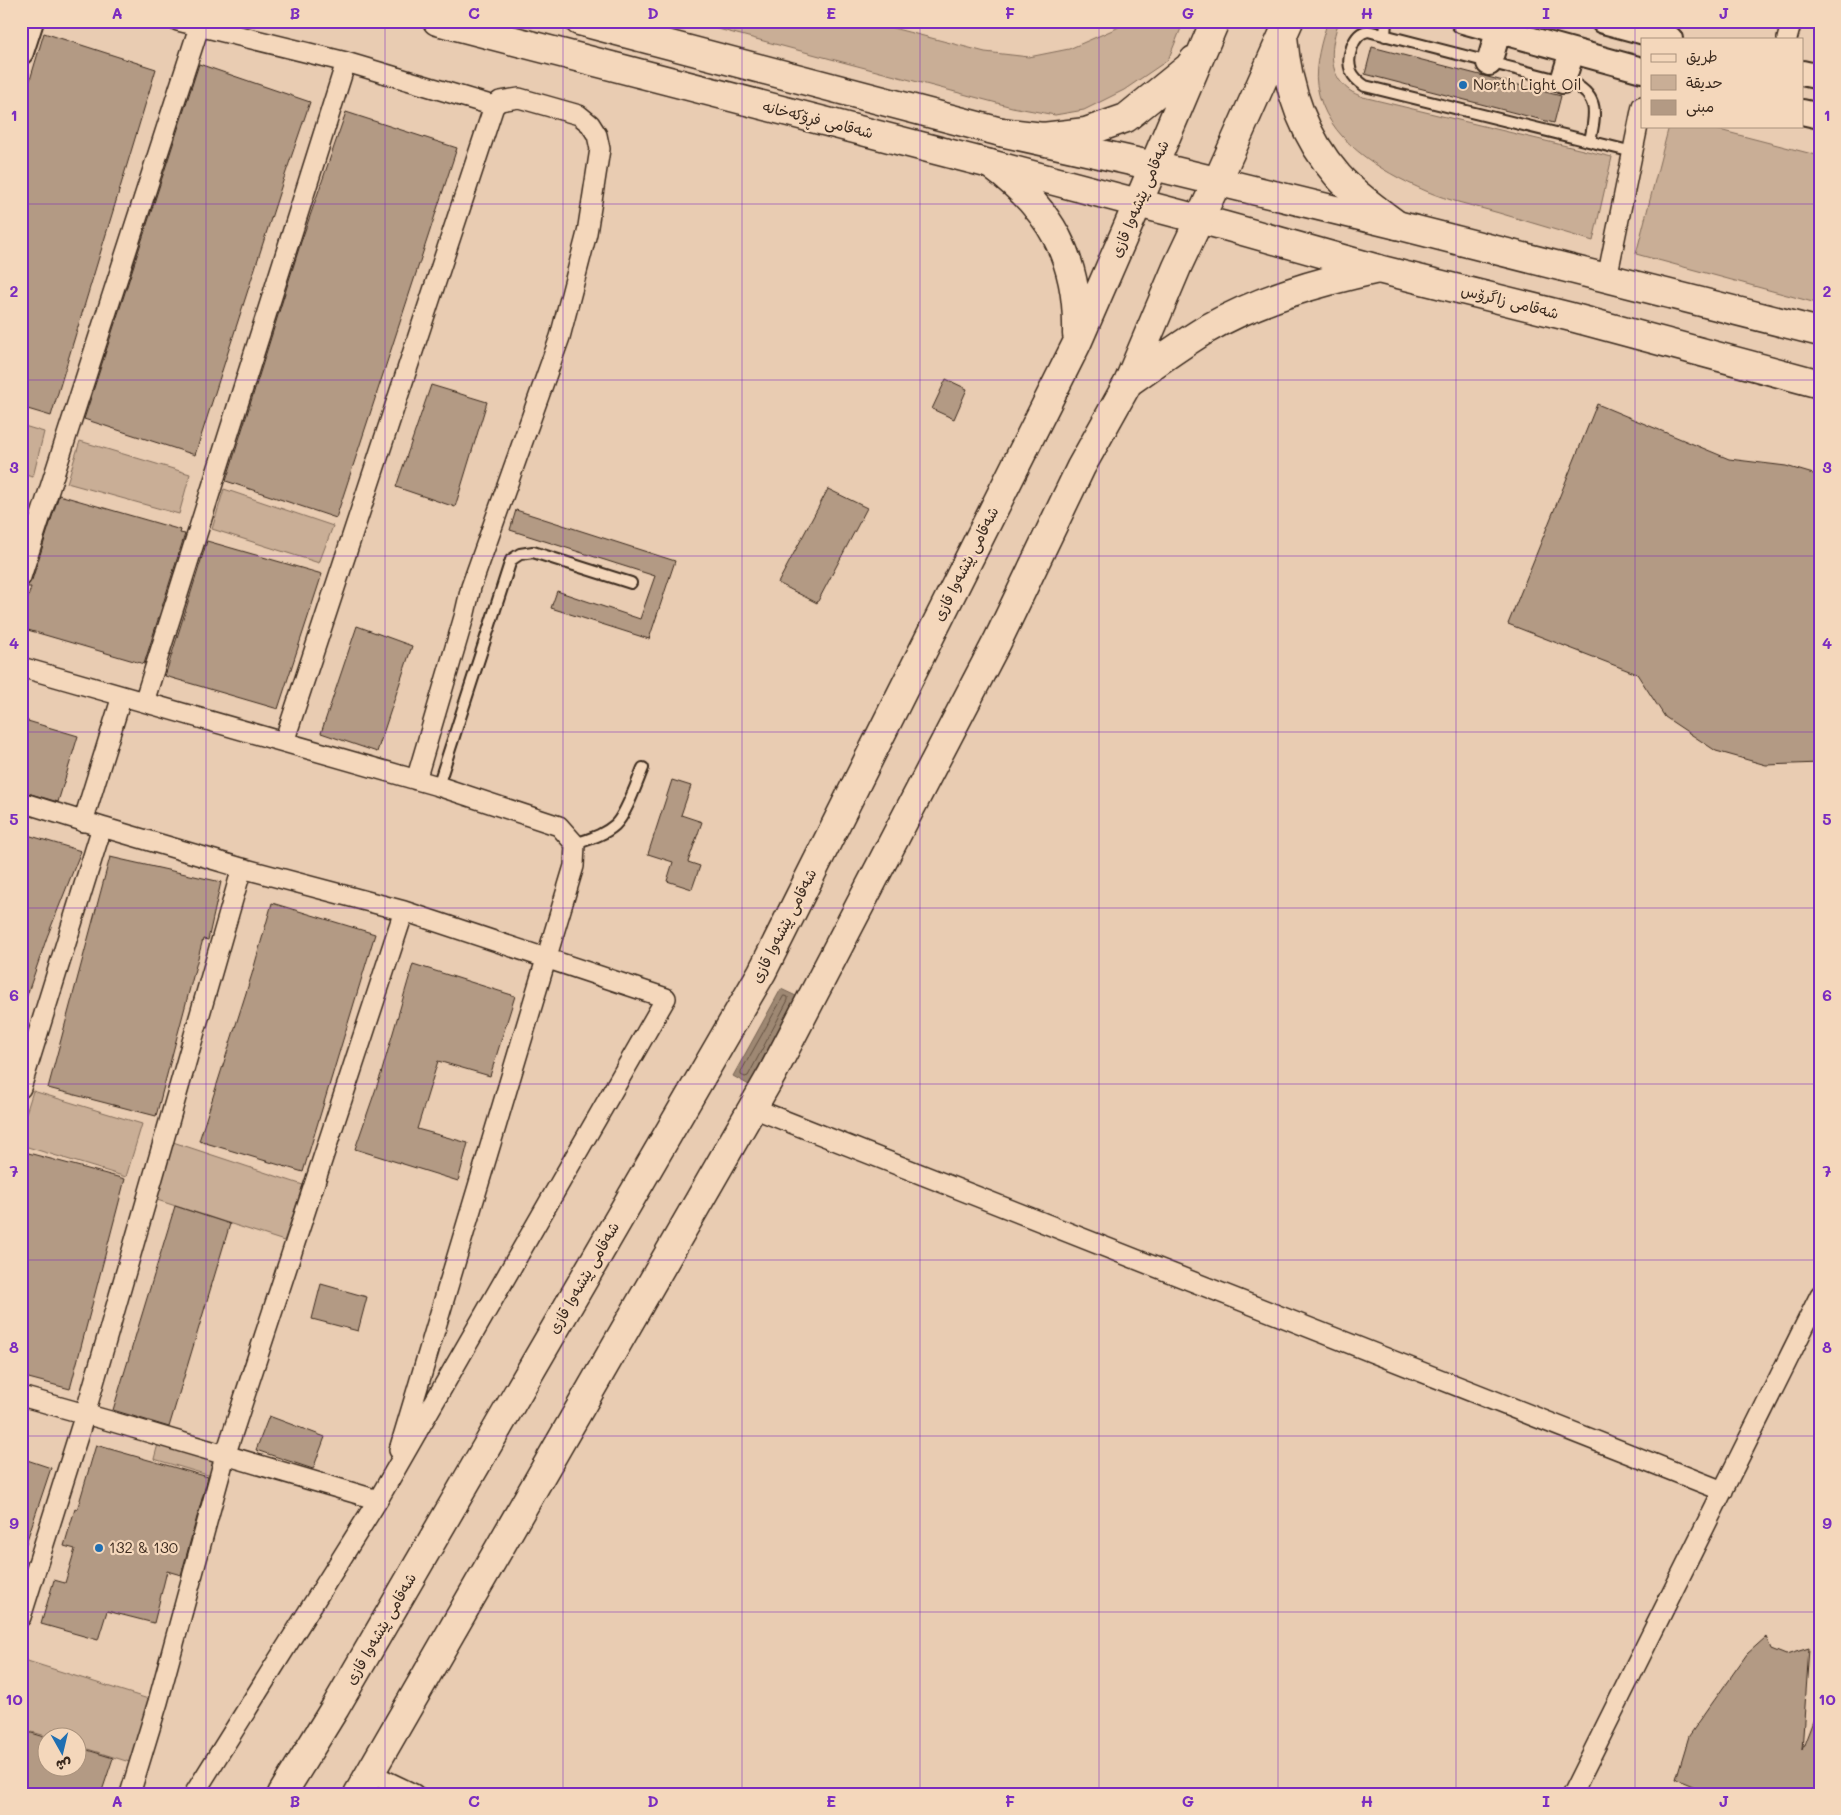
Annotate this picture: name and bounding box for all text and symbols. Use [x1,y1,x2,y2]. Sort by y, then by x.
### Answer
text: A [111,2,123,23]
text: B [290,2,300,23]
text: C [468,2,480,23]
text: D [647,2,659,23]
text: E [826,2,836,23]
text: F [1005,2,1015,23]
text: G [1182,2,1194,23]
text: H [1361,2,1373,23]
text: I [1542,2,1550,23]
text: J [1719,2,1729,23]
legend [1641,38,1804,128]
text: طريق [1686,46,1718,66]
text: حديقة [1686,72,1723,92]
place label: North Light Oil [1473,74,1582,94]
marker: North Light Oil [1457,79,1469,91]
street label: شەقامی فڕۆکەخانە [760,96,876,146]
text: مبنى [1686,96,1714,117]
text: 1 [10,104,18,125]
text: 1 [1823,104,1831,125]
street label: شەقامی پێشەوا قازی [1105,137,1174,261]
street label: شەقامی زاگرۆس [1459,279,1561,324]
text: 2 [10,280,19,301]
text: 2 [1823,280,1832,301]
text: 3 [9,456,19,477]
text: 3 [1822,456,1832,477]
street label: شەقامی پێشەوا قازی [928,503,1003,625]
text: 4 [9,632,19,653]
text: 4 [1822,632,1832,653]
text: 5 [9,808,19,829]
text: 5 [1822,808,1832,829]
street label: شەقامی پێشەوا قازی [746,865,821,987]
text: 6 [9,984,19,1005]
text: 6 [1822,984,1832,1005]
text: 7 [10,1160,19,1181]
text: 7 [1823,1160,1832,1181]
street label: شەقامی پێشەوا قازی [543,1218,624,1337]
text: 8 [9,1336,19,1357]
text: 8 [1822,1336,1832,1357]
text: 9 [9,1512,19,1533]
text: 9 [1822,1512,1832,1533]
place label: 132 & 130 [109,1537,178,1557]
marker: 132 & 130 [93,1542,105,1554]
street label: شەقامی پێشەوا قازی [340,1569,421,1688]
text: 10 [5,1688,23,1709]
text: 10 [1818,1688,1836,1709]
north arrow [38,1728,88,1778]
text: ش [55,1755,73,1776]
text: A [111,1790,123,1811]
text: B [290,1790,300,1811]
text: C [468,1790,480,1811]
text: D [647,1790,659,1811]
text: E [826,1790,836,1811]
text: F [1005,1790,1015,1811]
text: G [1182,1790,1194,1811]
text: H [1361,1790,1373,1811]
text: I [1542,1790,1550,1811]
text: J [1719,1790,1729,1811]

